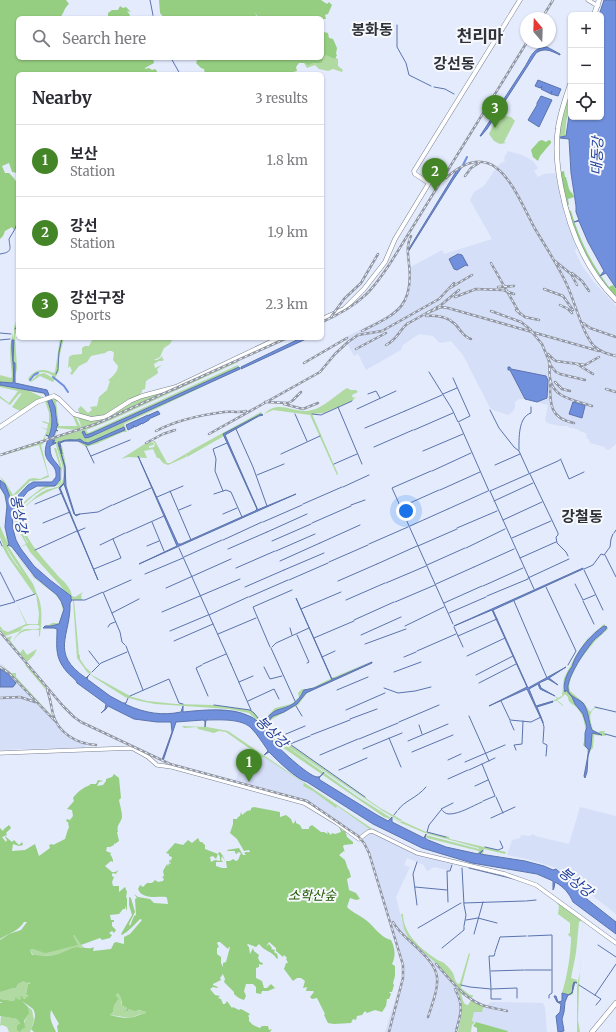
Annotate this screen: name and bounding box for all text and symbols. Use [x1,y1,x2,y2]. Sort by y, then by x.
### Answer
north arrow [520,12,556,48]
map controls [568,12,604,120]
button: + [568,12,604,48]
search box [16,16,324,60]
district label: 봉화동 [351,20,393,39]
district label: 천리마 [457,25,504,47]
icon: search [30,27,52,49]
text: Search here [62,29,146,48]
button: − [568,48,604,84]
district label: 강선동 [433,54,475,73]
button: locate [568,84,604,120]
text: Nearby [32,87,92,109]
text: 3 results [255,90,308,107]
pin: 3 [482,95,508,128]
water label: 대동강 [587,134,607,176]
text: 보산 [70,144,98,163]
text: 1 [42,152,48,169]
text: 1.8 km [267,152,308,169]
pin: 2 [422,158,448,191]
text: Station [70,163,115,180]
text: 강선 [70,216,98,235]
text: 2 [41,224,49,241]
text: 1.9 km [268,224,308,241]
text: Station [70,235,115,252]
text: 강선구장 [70,288,125,307]
text: 3 [41,296,49,313]
text: 2.3 km [265,296,308,313]
text: Sports [70,307,111,324]
water label: 봉상강 [7,493,32,537]
your location [396,501,416,521]
district label: 강철동 [561,507,603,526]
water label: 봉상강 [252,712,294,754]
pin: 1 [236,749,262,782]
water label: 봉상강 [555,863,598,902]
park label: 소학산숲 [288,887,337,904]

